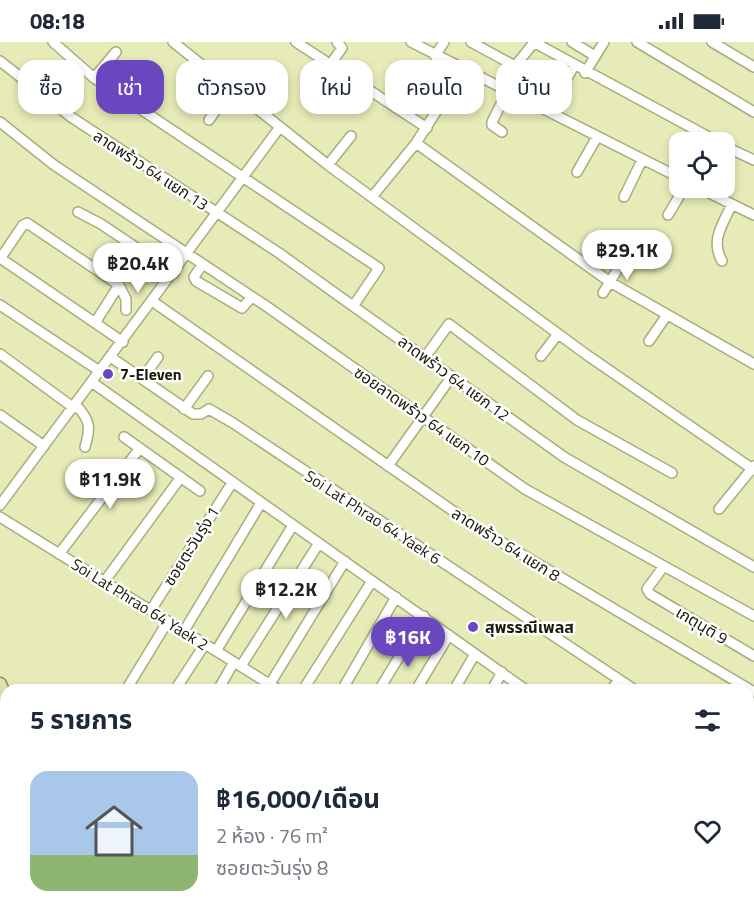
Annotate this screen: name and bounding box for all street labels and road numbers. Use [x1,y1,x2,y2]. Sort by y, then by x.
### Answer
street label: ลาดพร้าว 64 แยก 13 [89,124,213,216]
street label: ลาดพร้าว 64 แยก 12 [393,329,515,427]
street label: ซอยลาดพร้าว 64 แยก 10 [349,360,495,472]
street label: Soi Lat Phrao 64 Yaek 6 [300,464,446,570]
street label: ลาดพร้าว 64 แยก 8 [447,501,565,587]
street label: ซอยตะวันรุ่ง 1 [157,502,225,590]
street label: Soi Lat Phrao 64 Yaek 2 [67,552,213,656]
street label: เกตุนุติ 9 [671,600,733,650]

